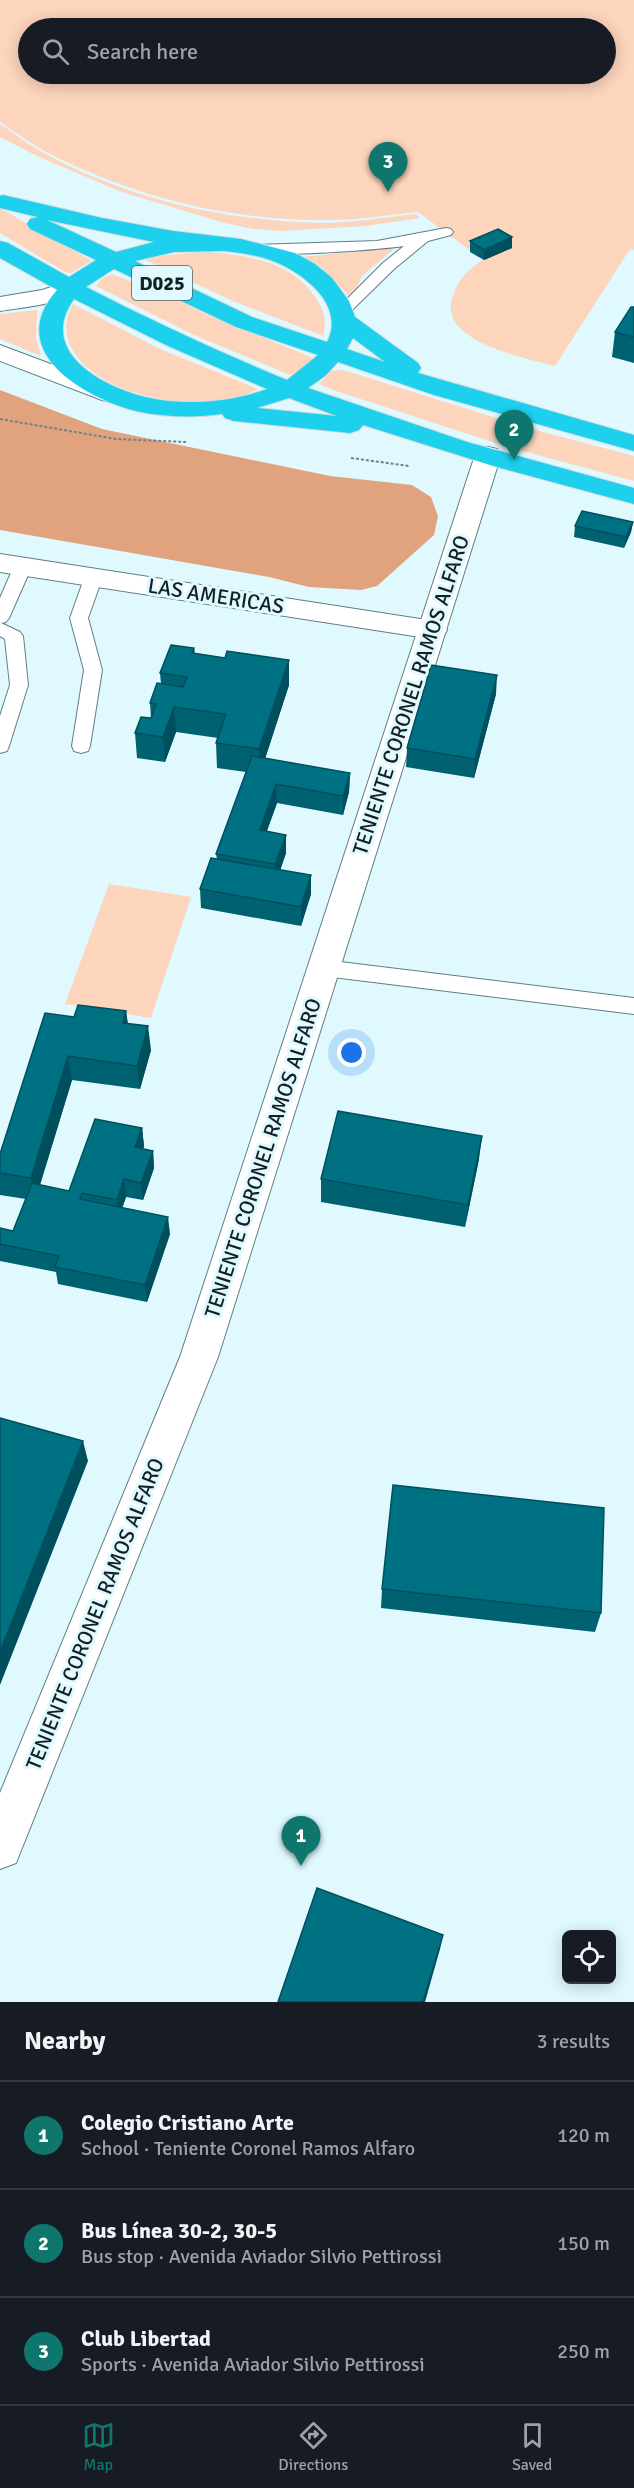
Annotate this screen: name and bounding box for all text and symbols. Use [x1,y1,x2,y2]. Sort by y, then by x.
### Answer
search box [18,18,616,84]
icon: search [39,35,72,68]
text: Search here [87,38,198,65]
pin: 3 [368,142,408,192]
road number: D025 [132,266,192,300]
pin: 2 [494,410,534,460]
street label: TENIENTE CORONEL RAMOS ALFARO [347,532,475,858]
street label: LAS AMERICAS [146,572,286,620]
street label: TENIENTE CORONEL RAMOS ALFARO [199,995,327,1321]
your location [337,1038,366,1067]
street label: TENIENTE CORONEL RAMOS ALFARO [20,1454,170,1774]
pin: 1 [282,1816,320,1866]
map controls [562,1930,616,1984]
button: locate [562,1930,616,1984]
text: Nearby [24,2025,105,2057]
text: 3 results [537,2029,610,2054]
text: Colegio Cristiano Arte [81,2109,294,2136]
text: 1 [38,2123,49,2148]
text: 120 m [557,2123,610,2148]
text: School · Teniente Coronel Ramos Alfaro [81,2136,415,2161]
text: Bus Línea 30-2, 30-5 [81,2217,277,2244]
text: 2 [38,2231,49,2256]
text: 150 m [557,2231,610,2256]
text: Bus stop · Avenida Aviador Silvio Pettirossi [81,2244,442,2269]
text: Club Libertad [81,2325,211,2352]
text: 3 [38,2339,49,2364]
text: 250 m [557,2339,610,2364]
text: Sports · Avenida Aviador Silvio Pettirossi [81,2352,425,2377]
tab: Map [82,2419,115,2475]
tab: Directions [278,2419,348,2475]
tab: Saved [512,2419,552,2475]

